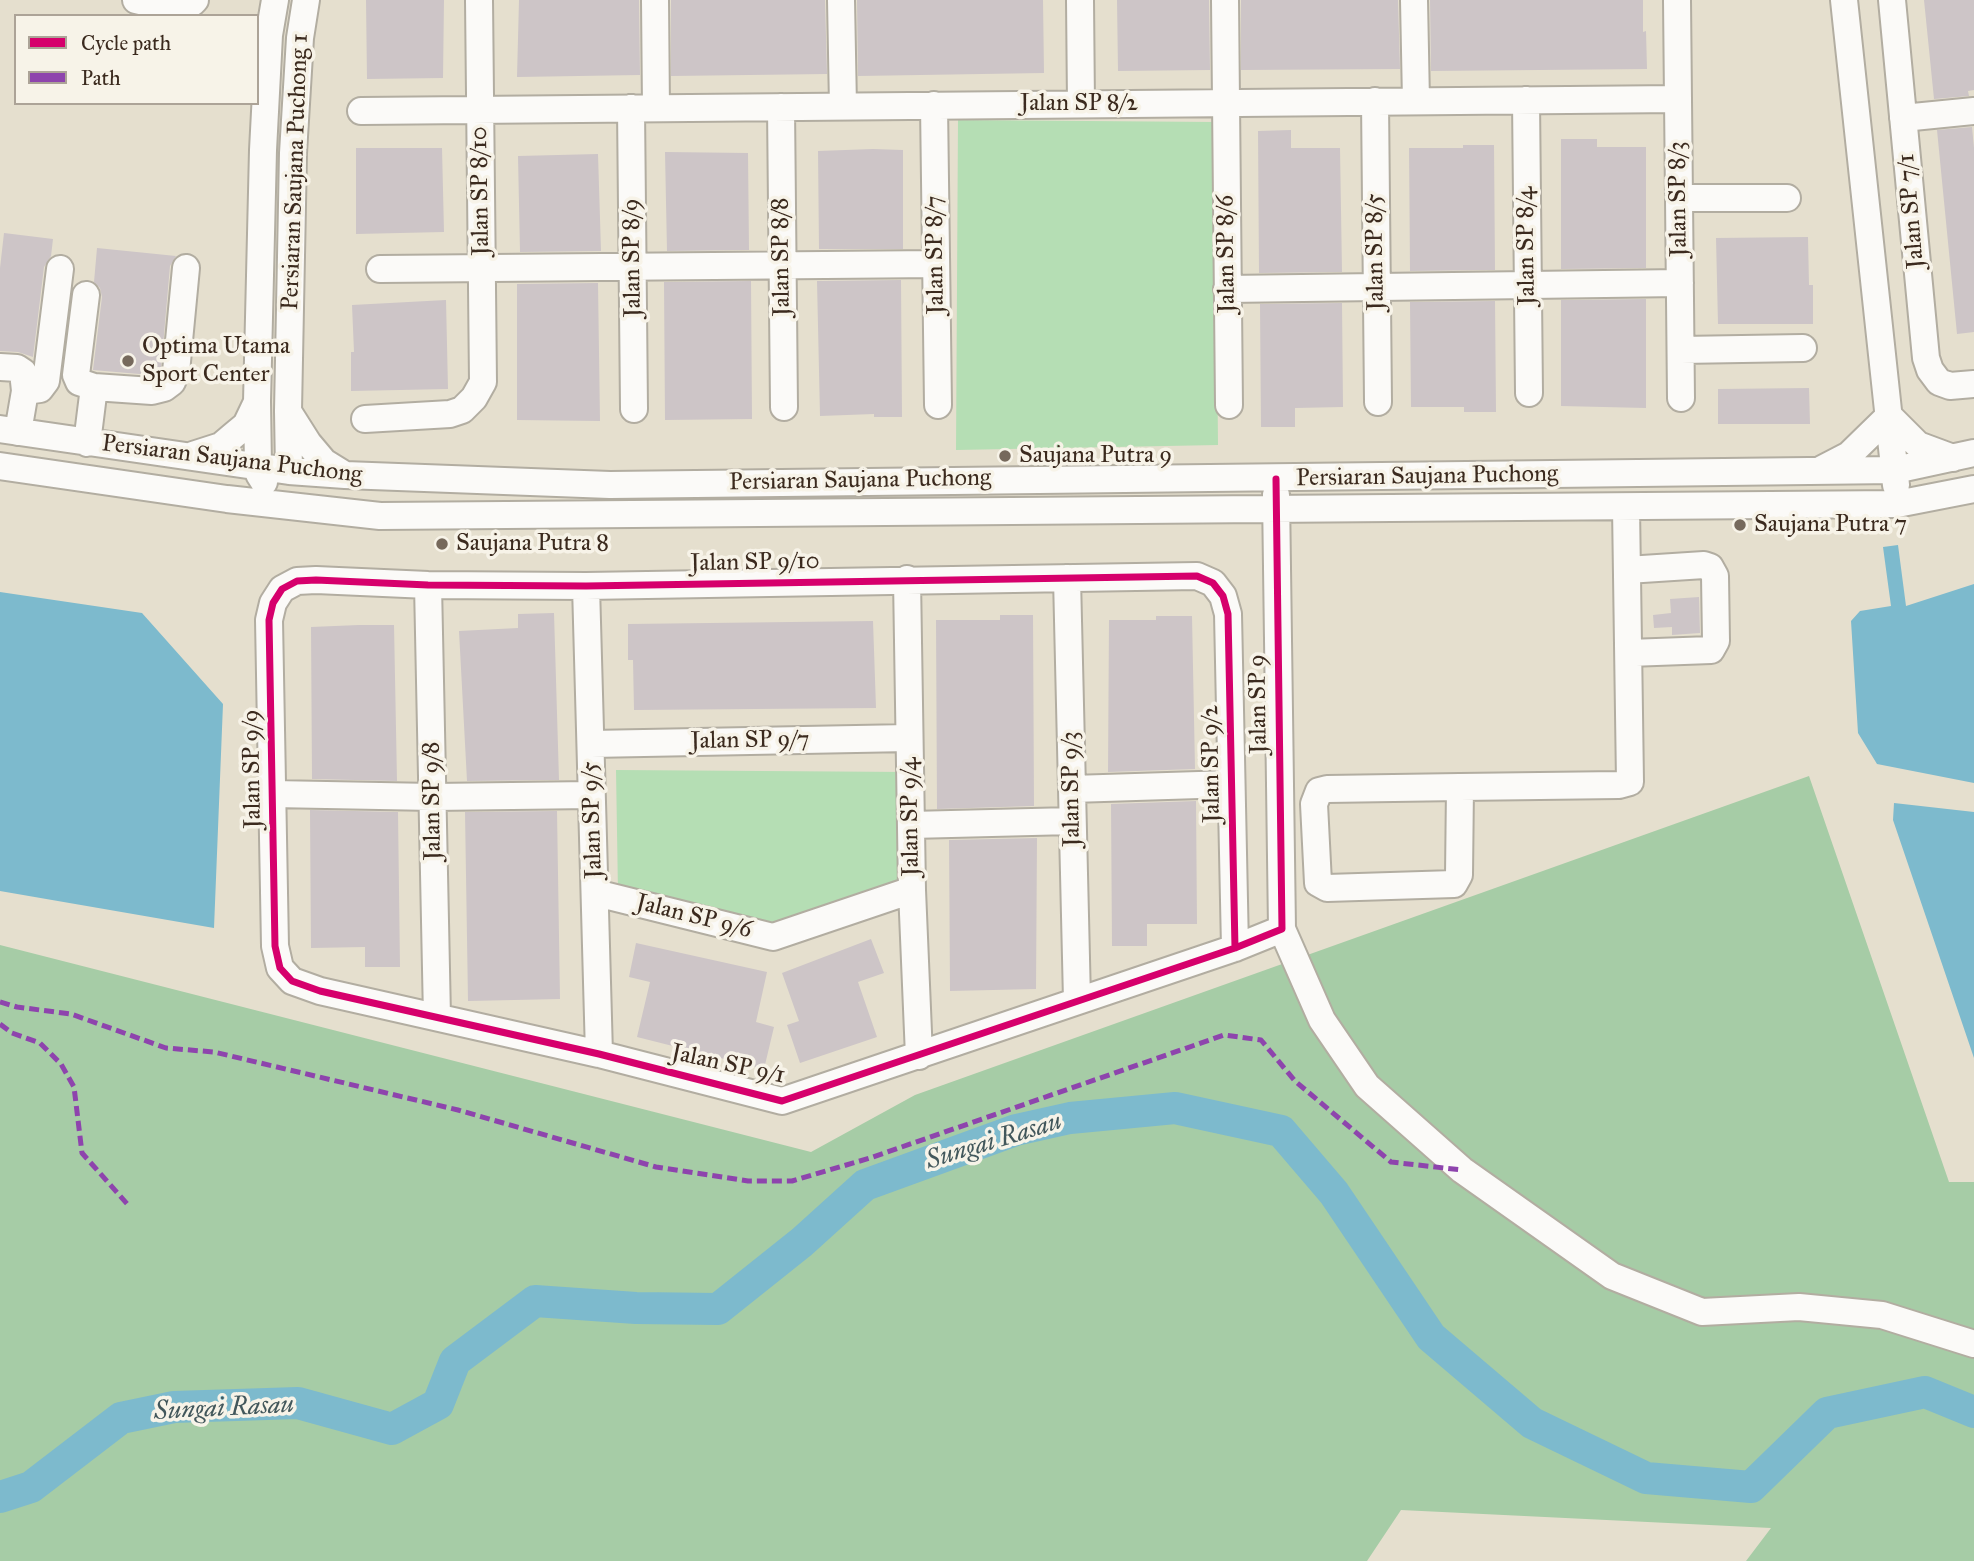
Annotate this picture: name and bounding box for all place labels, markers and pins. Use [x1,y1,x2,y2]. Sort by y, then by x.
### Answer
place label: Optima Utama Sport Center [142,333,290,389]
marker: Optima Utama Sport Center [120,353,136,369]
place label: Saujana Putra 9 [1019,442,1172,470]
marker: Saujana Putra 9 [997,448,1013,464]
place label: Saujana Putra 7 [1754,511,1907,539]
marker: Saujana Putra 7 [1732,517,1748,533]
place label: Saujana Putra 8 [456,530,609,558]
marker: Saujana Putra 8 [434,536,450,552]

